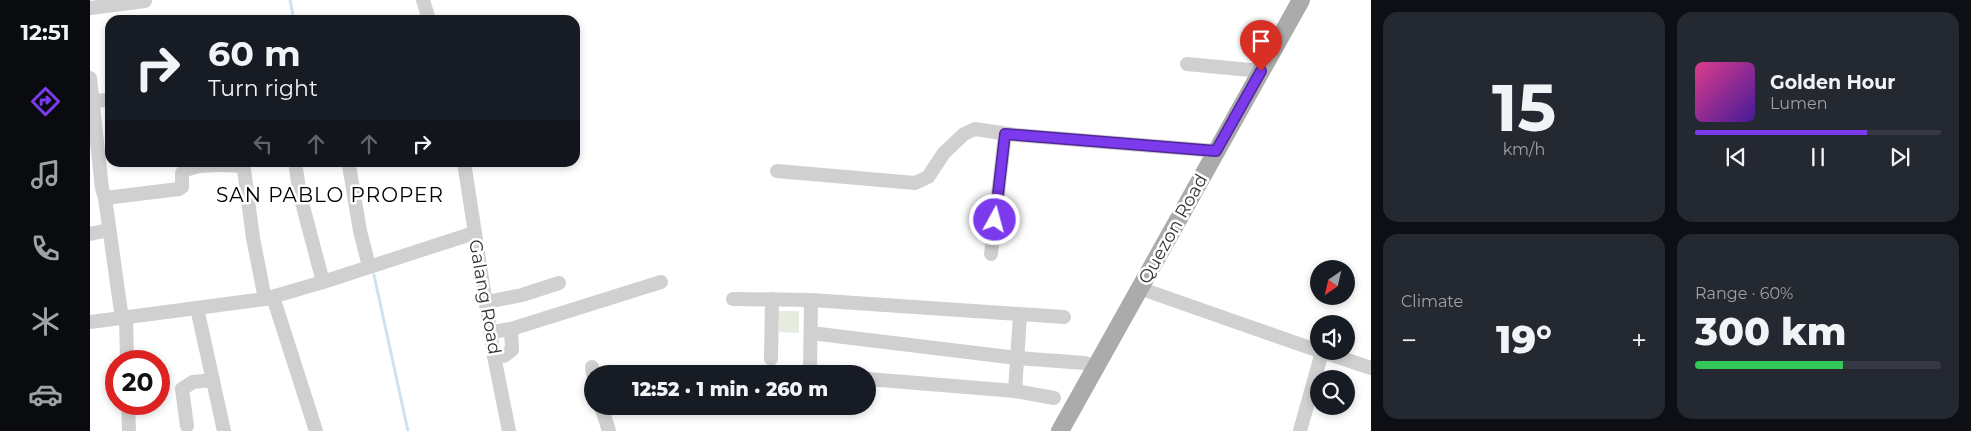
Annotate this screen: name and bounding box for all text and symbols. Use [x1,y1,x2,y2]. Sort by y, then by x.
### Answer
text: 12:51 [20,19,70,46]
pin [1240,20,1282,71]
icon: arrive [1247,27,1275,55]
text: 60 m [208,32,301,75]
icon: right [125,35,190,100]
text: 15 [1492,68,1556,147]
text: Golden Hour [1770,71,1896,94]
text: Turn right [208,75,318,102]
icon: directions [28,84,63,119]
text: Lumen [1770,94,1828,113]
icon: left [249,130,277,158]
icon: ahead [302,130,330,158]
icon: ahead [355,130,383,158]
icon: right [408,130,436,158]
text: km/h [1503,140,1545,159]
icon: previous [1722,143,1750,171]
icon: pause [1804,143,1832,171]
icon: next [1886,143,1914,171]
icon: music [28,157,63,192]
street label: Quezon Road [1134,170,1212,288]
district label: SAN PABLO PROPER [216,183,444,207]
position arrow [968,193,1020,245]
icon: phone [28,231,63,266]
street label: Galang Road [464,238,506,356]
north arrow [1310,260,1355,305]
map controls [1310,260,1355,415]
text: Range · 60% [1695,284,1793,303]
text: Climate [1401,292,1463,311]
icon: climate [28,304,63,339]
text: 300 km [1695,308,1846,355]
button: sound [1310,315,1355,360]
text: 19° [1496,316,1552,363]
text: − [1401,323,1417,357]
text: + [1631,323,1647,357]
speed limit sign: 20 [105,350,170,415]
button: search [1310,370,1355,415]
icon: car [28,377,63,412]
text: 12:52 · 1 min · 260 m [632,378,828,401]

